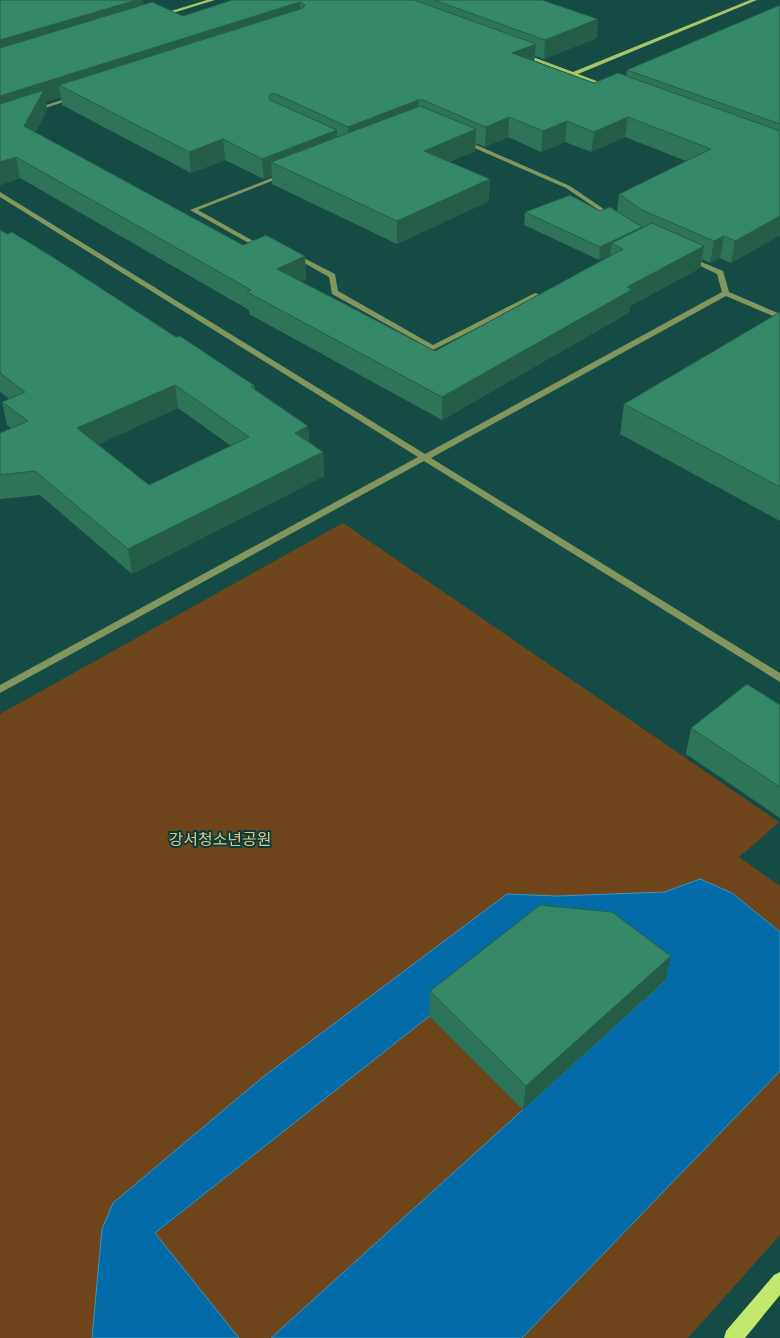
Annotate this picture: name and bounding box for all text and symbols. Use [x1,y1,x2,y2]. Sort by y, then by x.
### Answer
park label: 강서청소년공원 [168,830,272,849]

